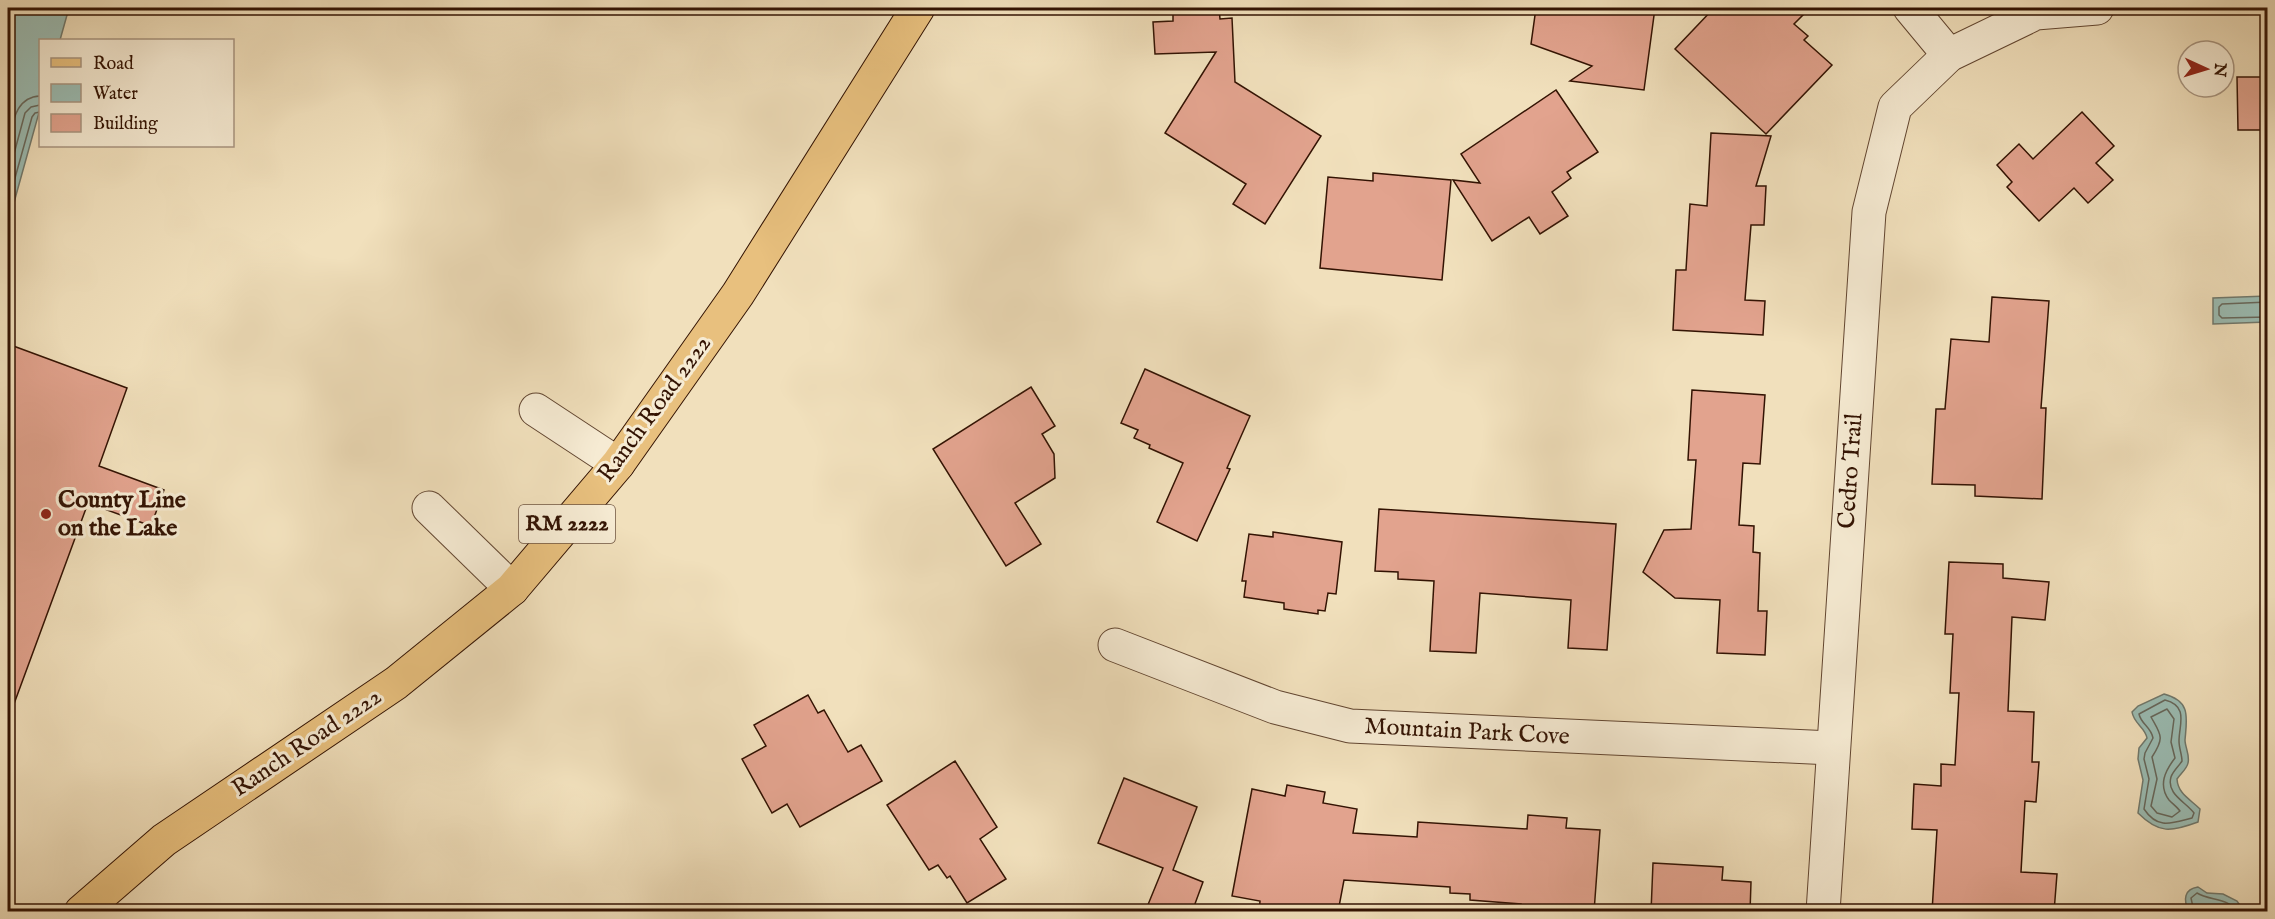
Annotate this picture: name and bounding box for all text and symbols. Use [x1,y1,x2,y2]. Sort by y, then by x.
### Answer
legend [39,39,234,147]
north arrow [2176,39,2236,99]
text: Road [93,53,134,76]
text: N [2208,61,2229,78]
text: Water [93,83,138,106]
text: Building [93,113,158,136]
street label: Ranch Road 2222 [591,329,719,489]
street label: Cedro Trail [1831,412,1871,530]
place label: County Line on the Lake [58,485,186,544]
road number: RM 2222 [519,505,615,543]
marker: County Line on the Lake [39,507,53,521]
street label: Ranch Road 2222 [226,681,388,805]
street label: Mountain Park Cove [1363,711,1571,753]

